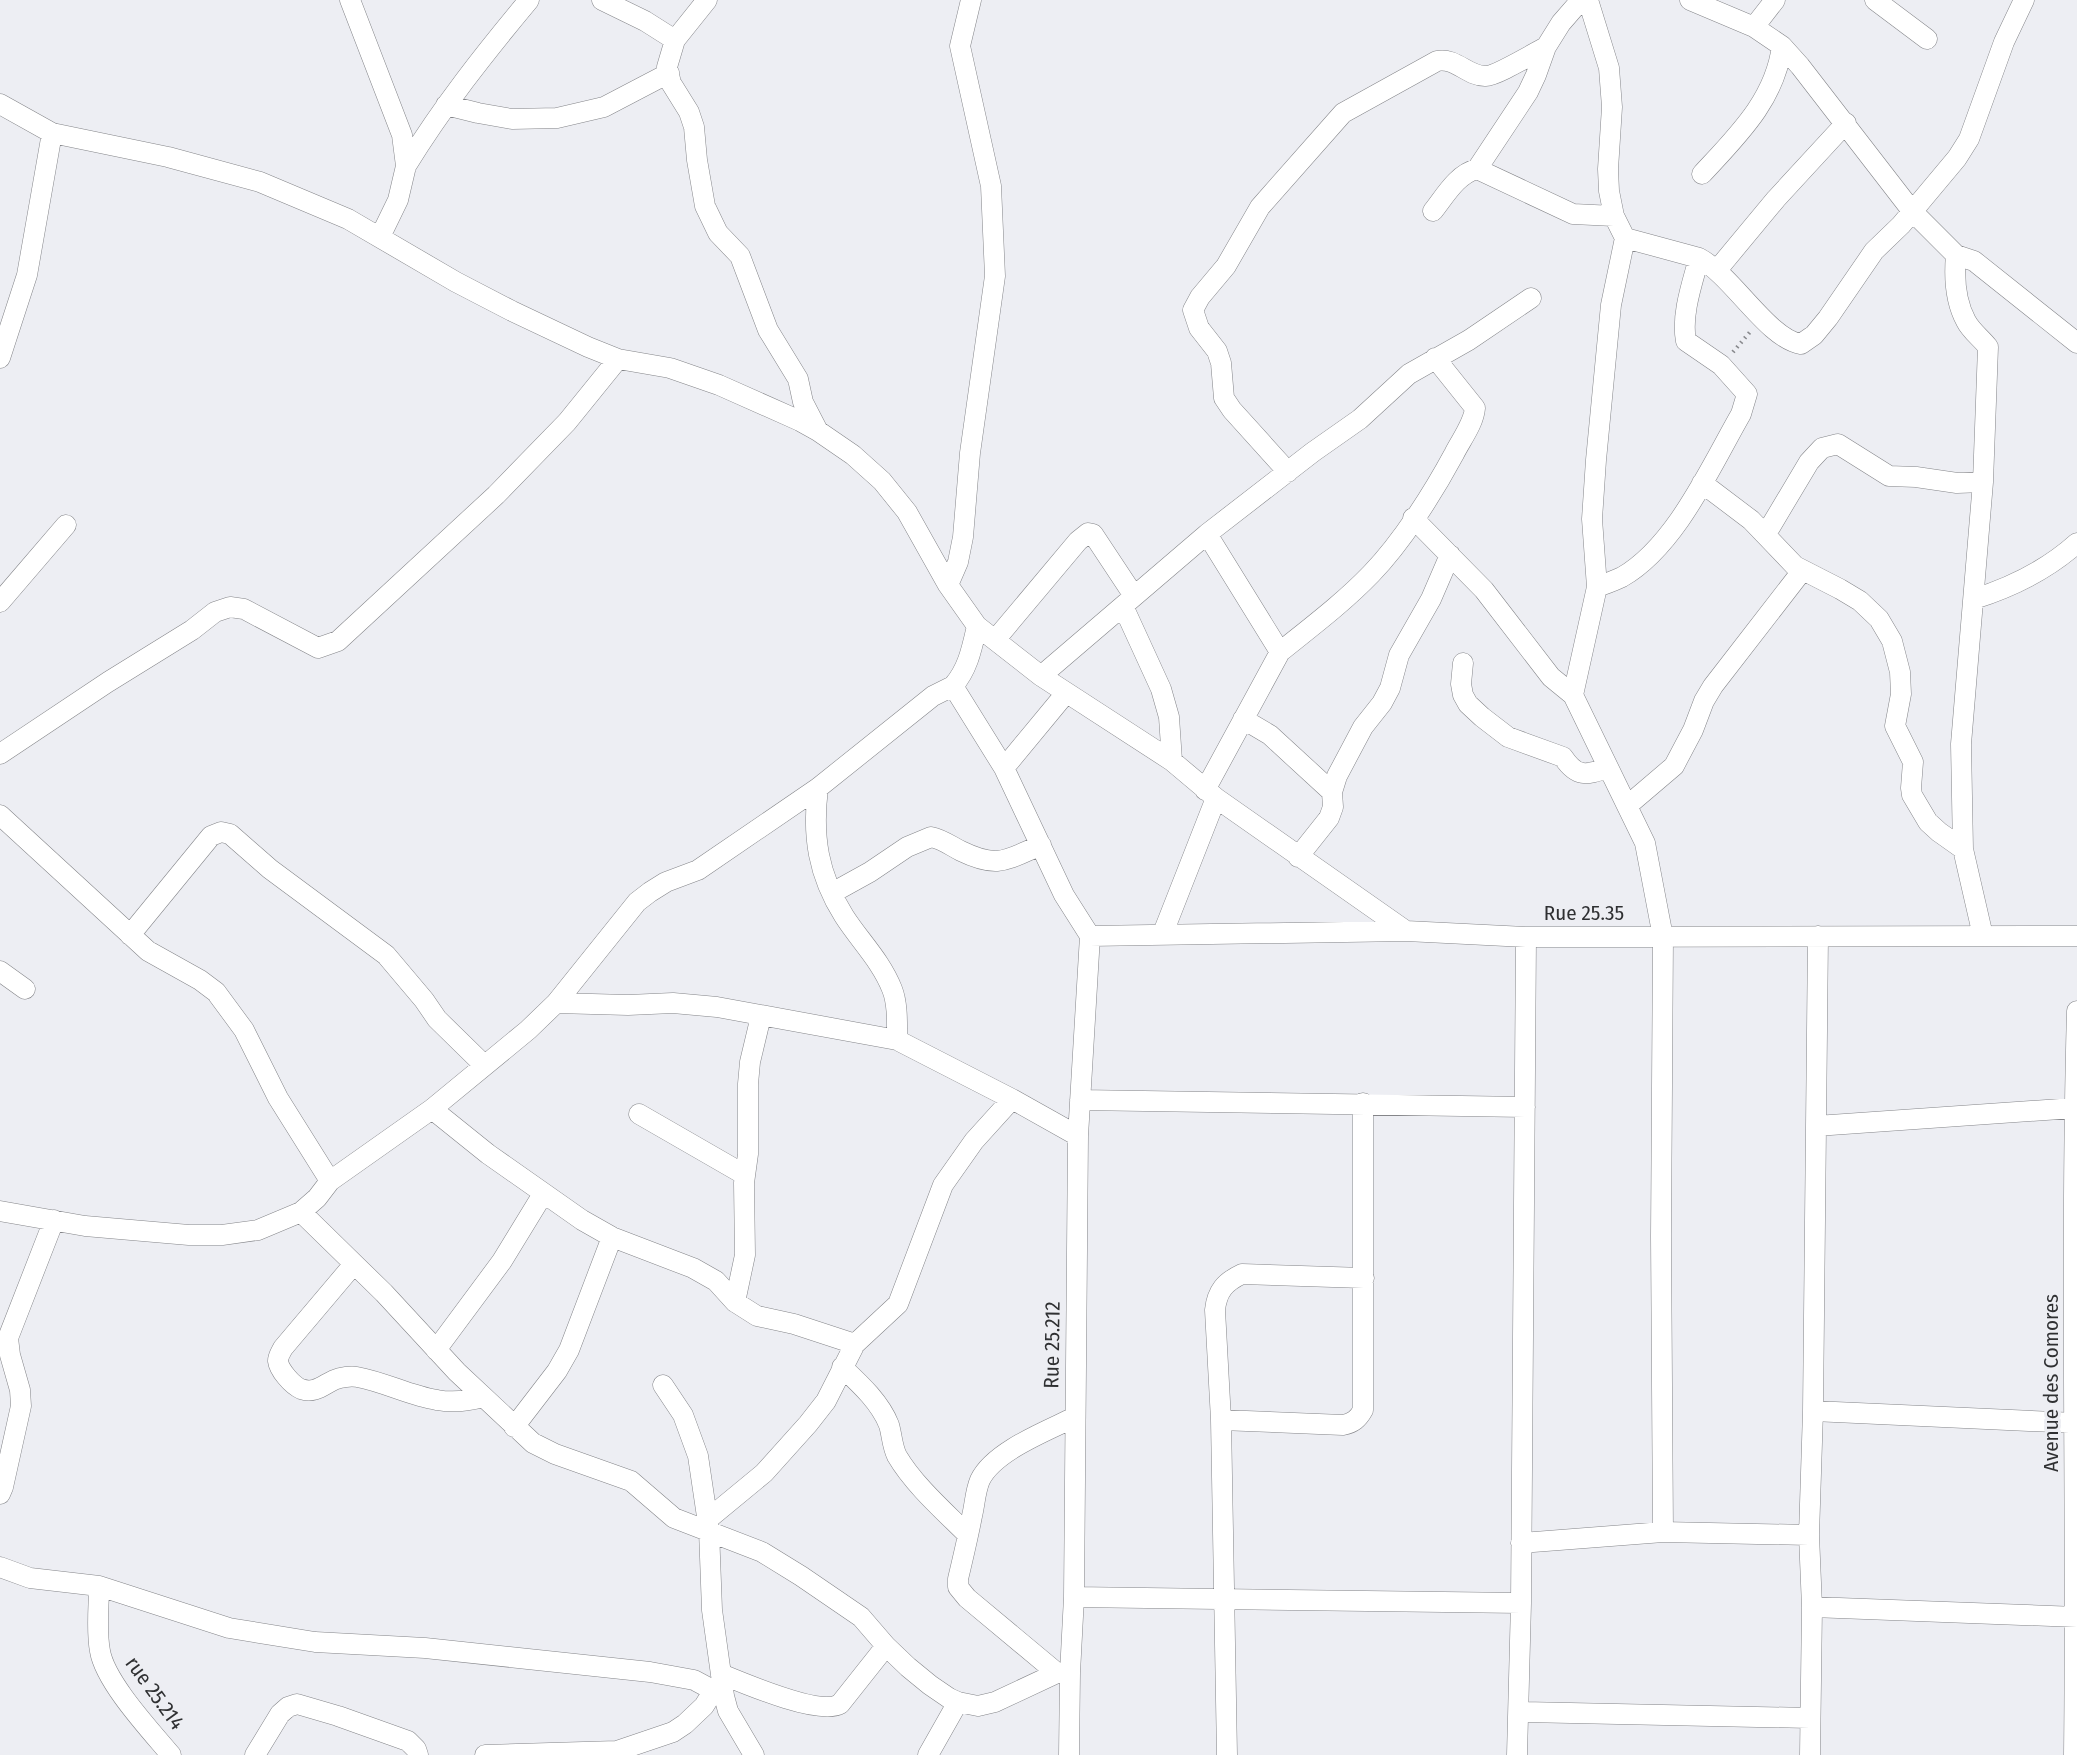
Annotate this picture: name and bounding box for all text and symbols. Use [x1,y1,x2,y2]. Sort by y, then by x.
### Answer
street label: Rue 25.35 [1544,900,1624,926]
street label: Avenue des Comores [2038,1294,2064,1472]
street label: Rue 25.212 [1038,1301,1066,1389]
street label: rue 25.214 [120,1651,190,1735]

